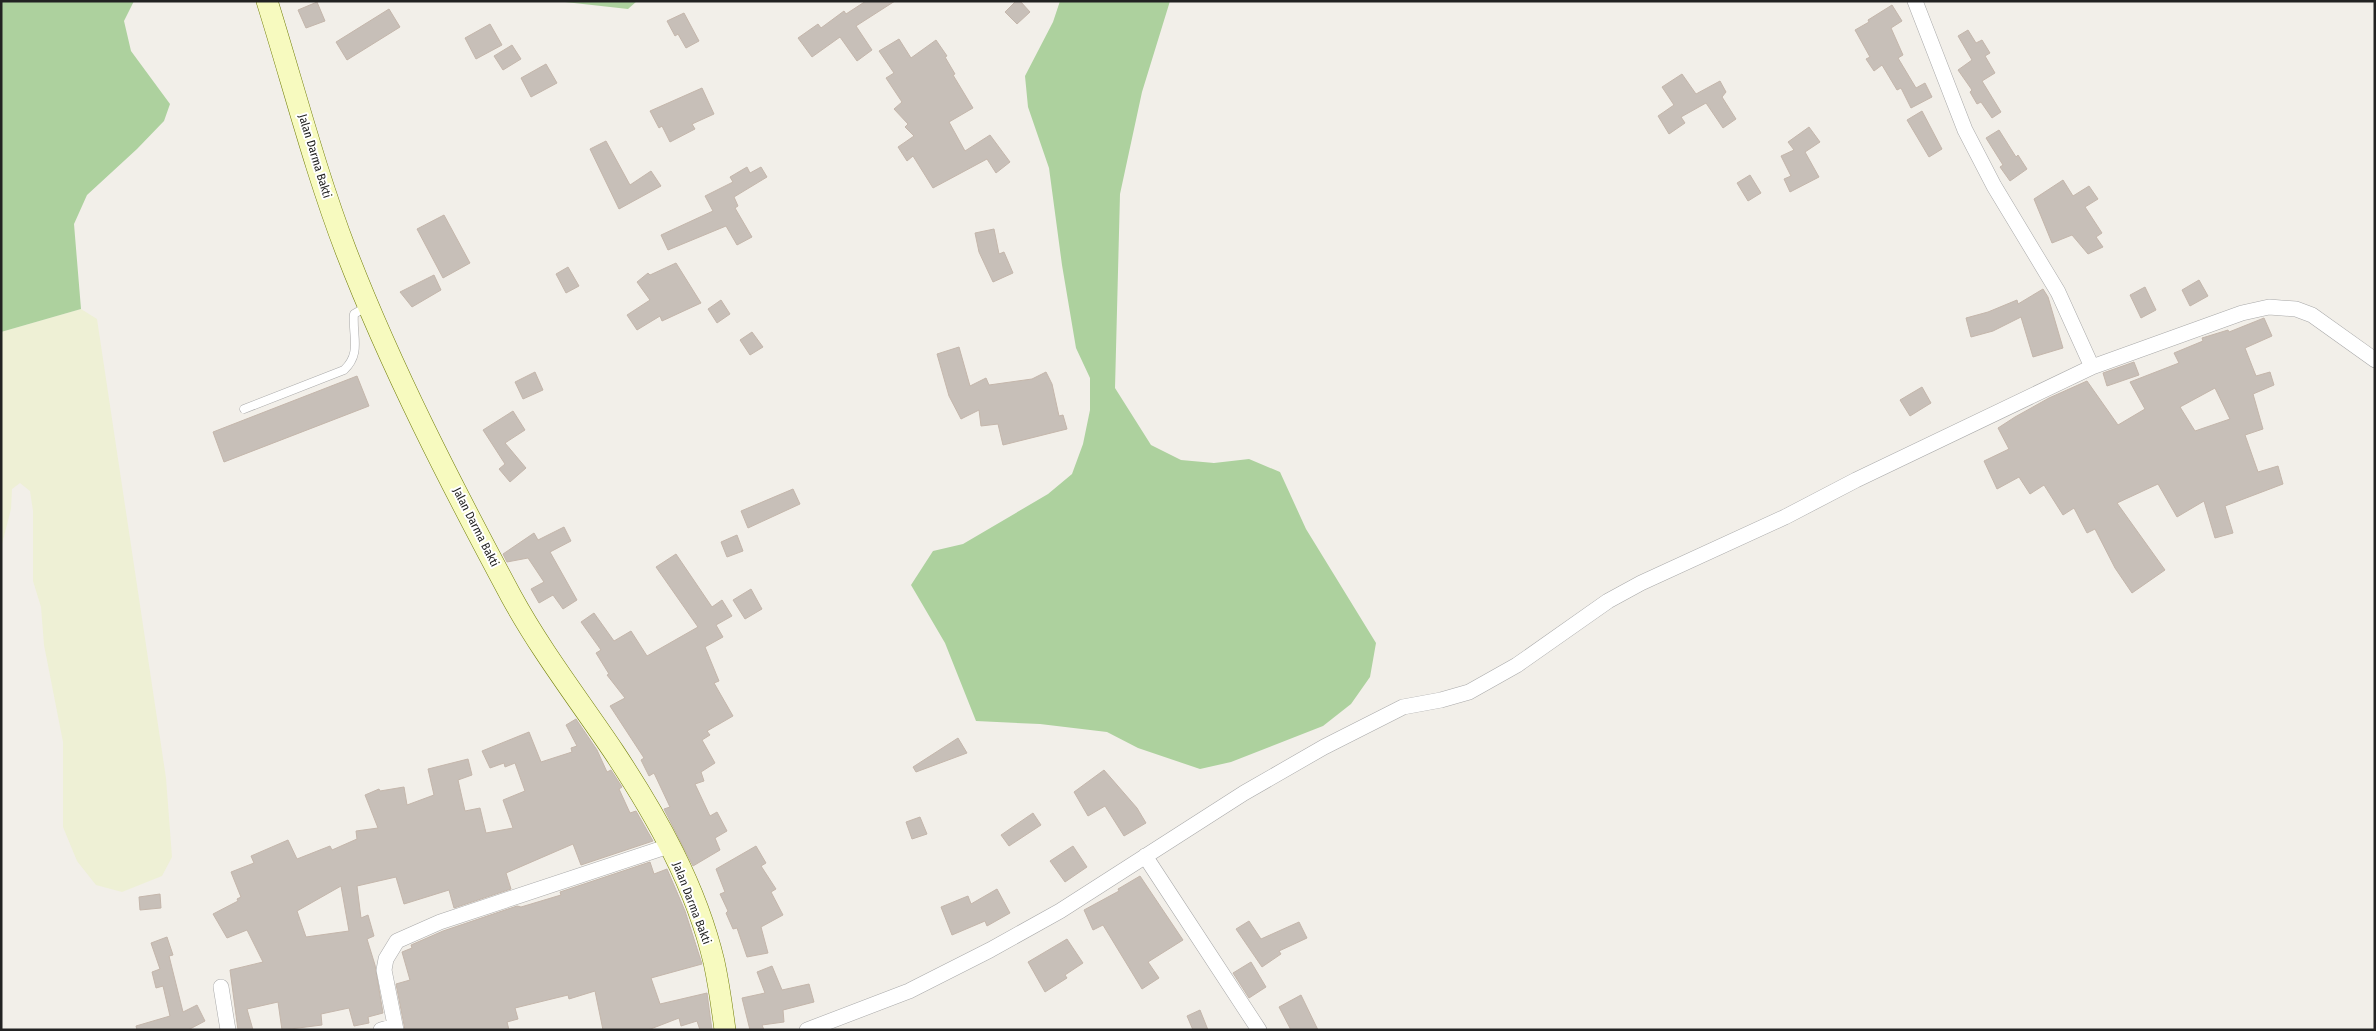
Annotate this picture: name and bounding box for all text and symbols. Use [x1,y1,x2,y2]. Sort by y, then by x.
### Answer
street label: Jalan Darma Bakti [296,112,334,200]
street label: Jalan Darma Bakti [450,485,502,569]
street label: Jalan Darma Bakti [670,860,714,946]

